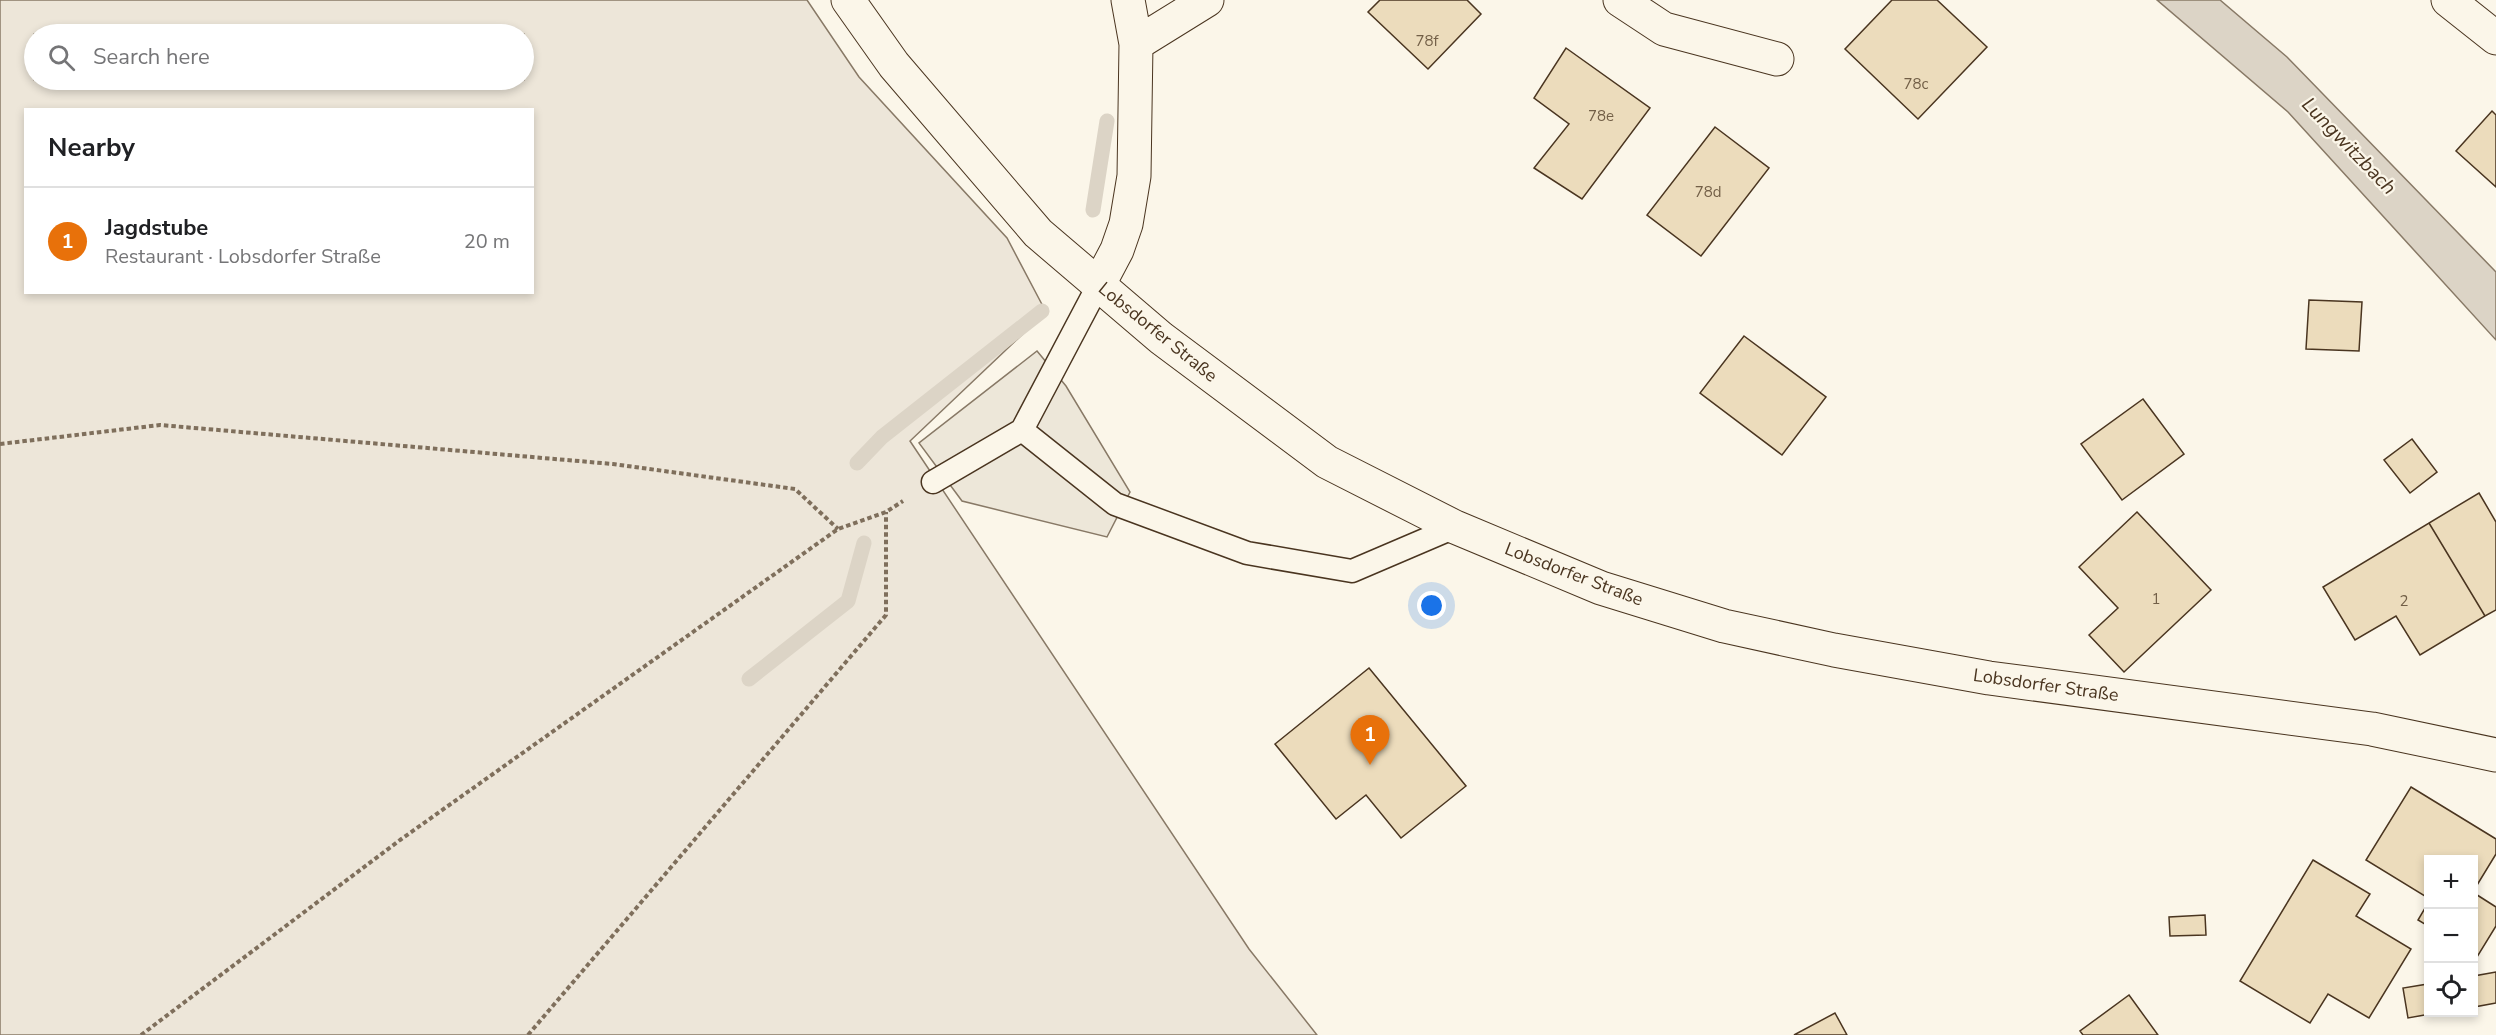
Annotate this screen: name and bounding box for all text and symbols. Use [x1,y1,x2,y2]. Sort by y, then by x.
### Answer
search box [24,24,534,90]
house number: 78f [1416,31,1440,51]
icon: search [45,41,78,74]
text: Search here [93,42,210,72]
house number: 78c [1904,74,1929,94]
water label: Lungwitzbach [2296,91,2402,201]
house number: 78e [1588,106,1614,126]
text: Nearby [48,130,135,165]
house number: 78d [1695,182,1721,202]
text: Jagdstube [105,213,208,243]
text: 1 [62,228,74,255]
text: 20 m [464,228,510,255]
text: Restaurant · Lobsdorfer Straße [105,243,381,270]
street label: Lobsdorfer Straße [1094,277,1222,387]
street label: Lobsdorfer Straße [1501,537,1647,611]
house number: 1 [2151,589,2161,609]
your location [1417,591,1446,620]
house number: 2 [2399,591,2409,611]
street label: Lobsdorfer Straße [1972,663,2120,707]
pin: 1 [1350,716,1390,765]
map controls [2424,855,2478,1017]
button: + [2424,855,2478,909]
button: − [2424,909,2478,963]
button: locate [2424,963,2478,1017]

